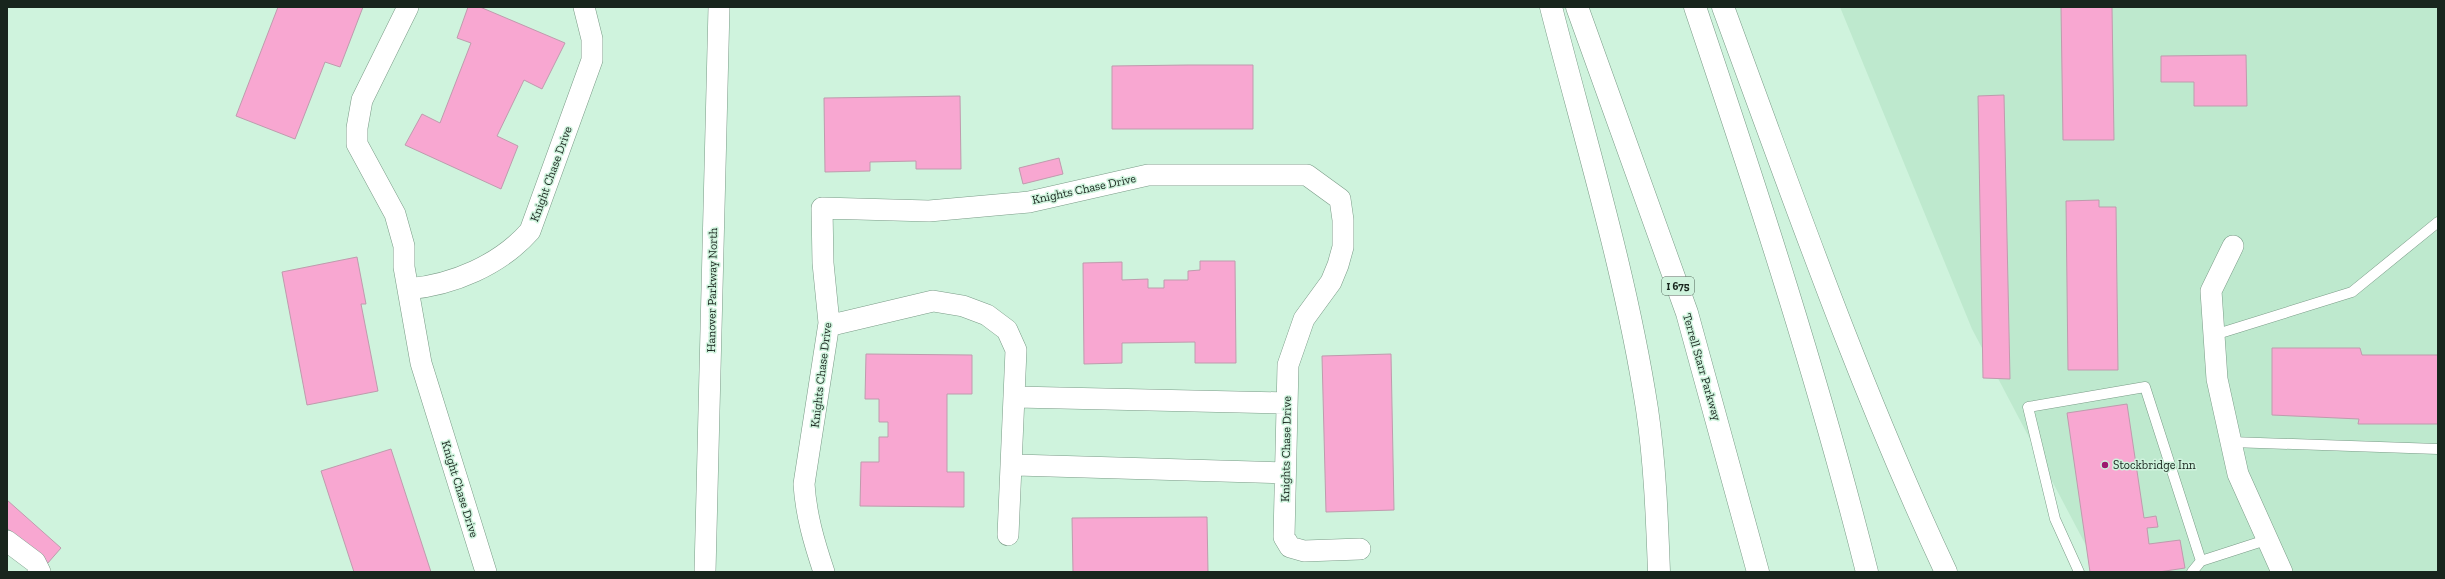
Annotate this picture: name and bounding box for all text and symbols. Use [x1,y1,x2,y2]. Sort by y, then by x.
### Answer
street label: Knight Chase Drive [527,124,575,224]
street label: Knights Chase Drive [1031,171,1138,207]
street label: Hanover Parkway North [704,227,720,353]
road number: I 675 [1662,277,1694,295]
street label: Terrell Starr Parkway [1680,312,1724,423]
street label: Knights Chase Drive [808,321,834,428]
street label: Knights Chase Drive [1278,396,1294,502]
street label: Knight Chase Drive [439,439,481,539]
place label: Stockbridge Inn [2113,458,2196,472]
marker: Stockbridge Inn [2100,460,2110,470]

